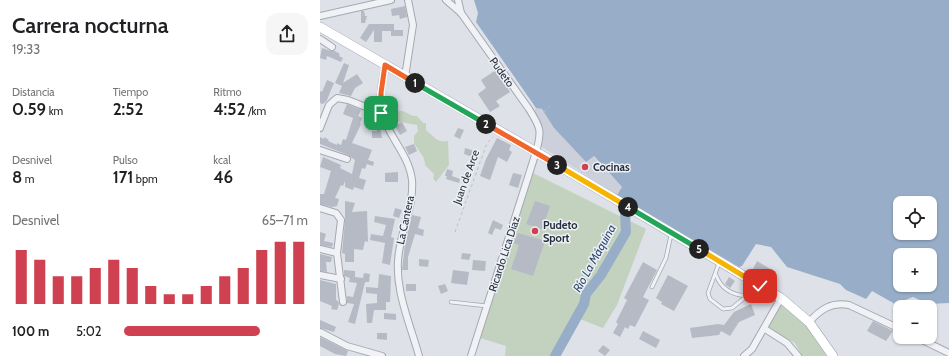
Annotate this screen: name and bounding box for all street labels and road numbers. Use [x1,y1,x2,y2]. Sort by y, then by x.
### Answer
street label: Pudeto [487,54,517,90]
street label: Juan de Arce [449,147,482,207]
street label: La Cantera [393,194,417,246]
street label: Ricardo Lica Díaz [485,215,523,293]

